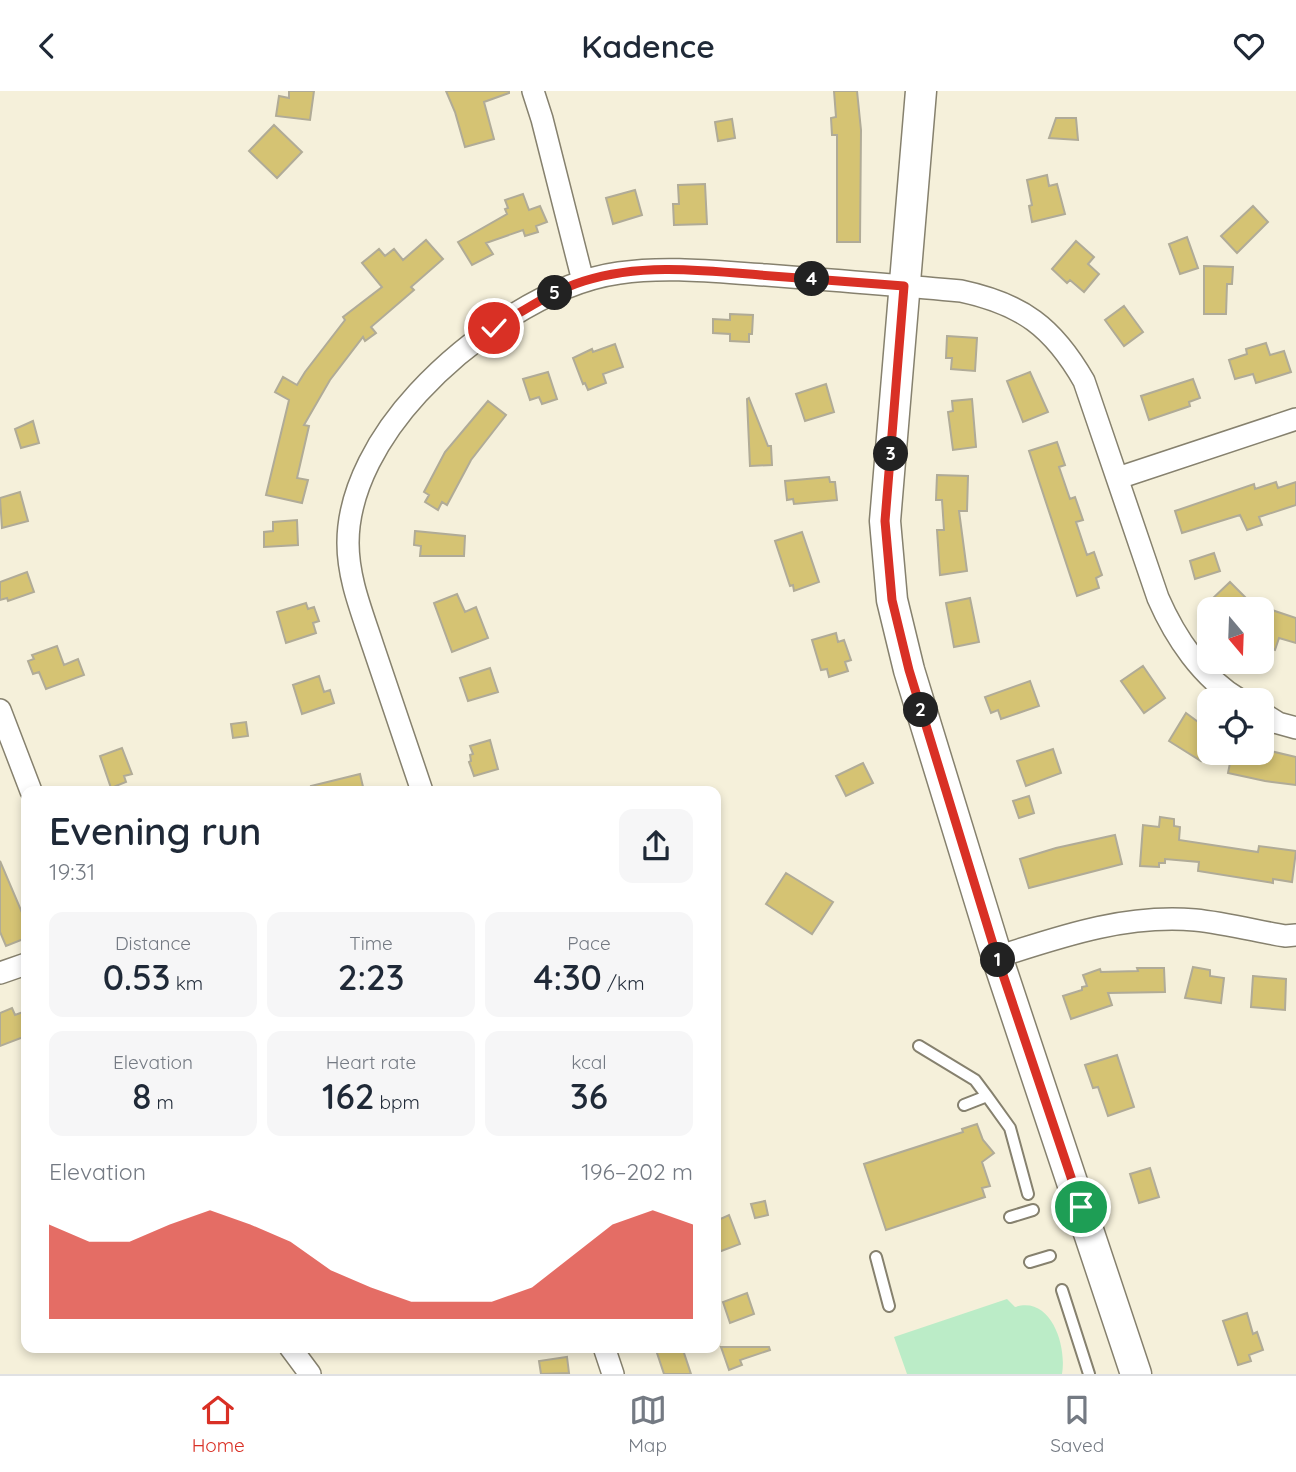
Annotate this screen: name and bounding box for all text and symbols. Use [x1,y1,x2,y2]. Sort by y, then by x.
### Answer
text: Kadence [581,26,715,66]
icon: back [28,27,66,65]
icon: heart [1230,27,1268,65]
pin: 4 [794,261,830,297]
text: 4 [806,266,817,290]
pin: 5 [538,275,572,311]
text: 5 [549,280,560,304]
pin [464,298,524,358]
icon: check [475,309,513,347]
pin: 3 [874,437,908,471]
text: 3 [885,441,896,465]
north arrow [1197,597,1274,674]
map controls [1197,597,1274,765]
button: locate [1197,688,1274,765]
pin: 2 [904,693,939,727]
text: 2 [915,697,926,721]
text: Evening run [49,807,262,855]
button: share [619,809,693,883]
text: 19:31 [49,857,95,886]
text: Distance [115,931,191,955]
text: Time [349,931,393,955]
text: Pace [567,931,611,955]
pin: 1 [981,943,1016,977]
text: 1 [994,947,1001,971]
text: 0.53 [103,955,170,999]
text: 2:23 [338,955,404,999]
text: 4:30 [534,955,602,999]
text: km [170,971,203,995]
text: /km [602,971,644,995]
text: Elevation [113,1050,193,1074]
text: Heart rate [326,1050,416,1074]
text: kcal [571,1050,607,1074]
text: 8 [132,1074,151,1118]
text: 162 [322,1074,374,1118]
text: 36 [570,1074,608,1118]
text: m [151,1090,174,1114]
text: bpm [374,1090,420,1114]
text: Elevation [49,1157,146,1186]
text: 196–202 m [581,1157,693,1186]
pin [1051,1177,1111,1237]
icon: arrive [1062,1188,1100,1226]
tab: Home [192,1391,245,1457]
tab: Map [628,1391,667,1457]
tab: Saved [1050,1391,1104,1457]

